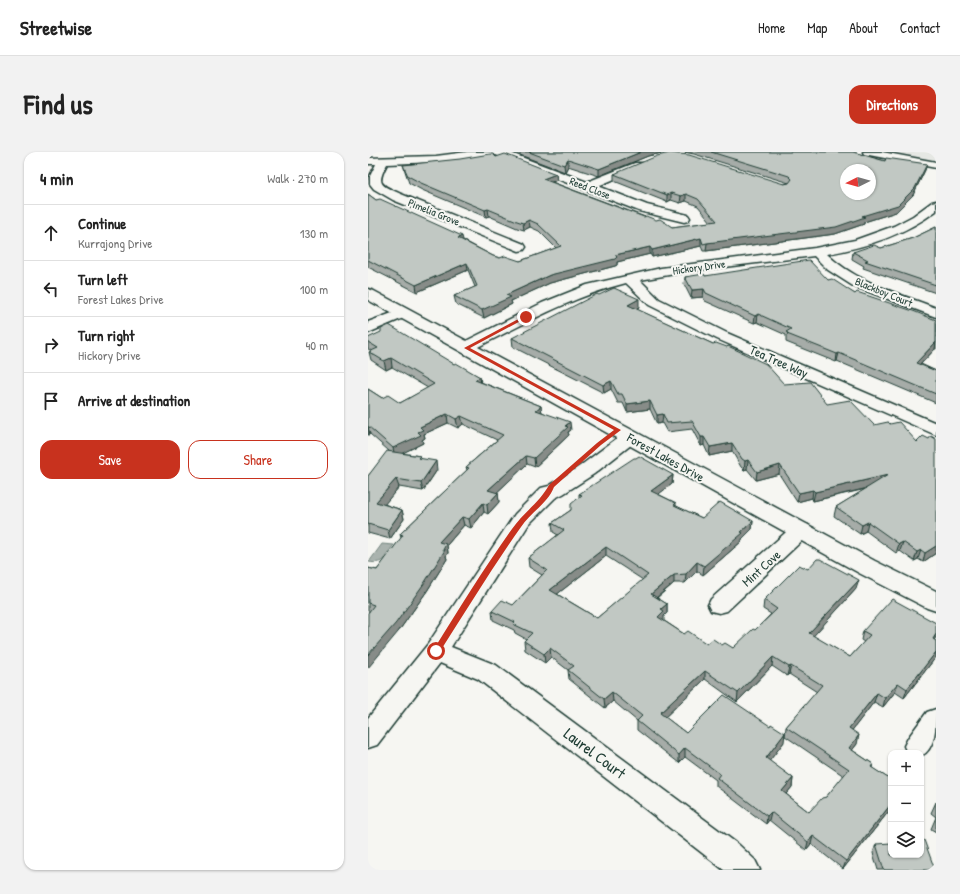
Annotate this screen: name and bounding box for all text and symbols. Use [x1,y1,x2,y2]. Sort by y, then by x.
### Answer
text: Streetwise [20,15,92,41]
text: Home [758,18,785,37]
text: Map [807,18,827,37]
text: About [849,18,878,37]
text: Contact [900,18,940,37]
text: Find us [24,85,93,123]
button: Directions [849,85,936,124]
north arrow [840,164,876,200]
text: 4 min [40,167,73,190]
text: Walk · 270 m [267,169,328,187]
street label: Reed Close [568,174,613,202]
street label: Pimelia Grove [406,195,462,229]
text: Continue [78,213,126,234]
icon: ahead [40,222,62,244]
text: 130 m [300,224,328,242]
text: Kurrajong Drive [78,234,153,252]
street label: Hickory Drive [672,256,727,278]
text: Turn left [78,269,128,290]
street label: Blackboy Court [853,274,915,310]
icon: left [40,278,62,300]
text: 100 m [300,280,328,298]
text: Forest Lakes Drive [78,290,164,308]
route end [517,308,535,326]
text: Turn right [78,325,134,346]
icon: right [40,334,62,356]
text: 40 m [305,336,328,354]
street label: Tea Tree Way [747,340,812,382]
text: Hickory Drive [78,346,141,364]
icon: arrive [40,390,62,412]
text: Arrive at destination [78,390,190,411]
street label: Forest Lakes Drive [623,428,708,486]
button: Save [40,440,180,479]
button: Share [188,440,328,479]
street label: Mint Cove [738,546,784,590]
route start [427,642,445,660]
street label: Laurel Court [559,722,631,784]
map controls [888,750,924,858]
button: + [888,750,924,786]
button: − [888,786,924,822]
button: layers [888,822,924,858]

